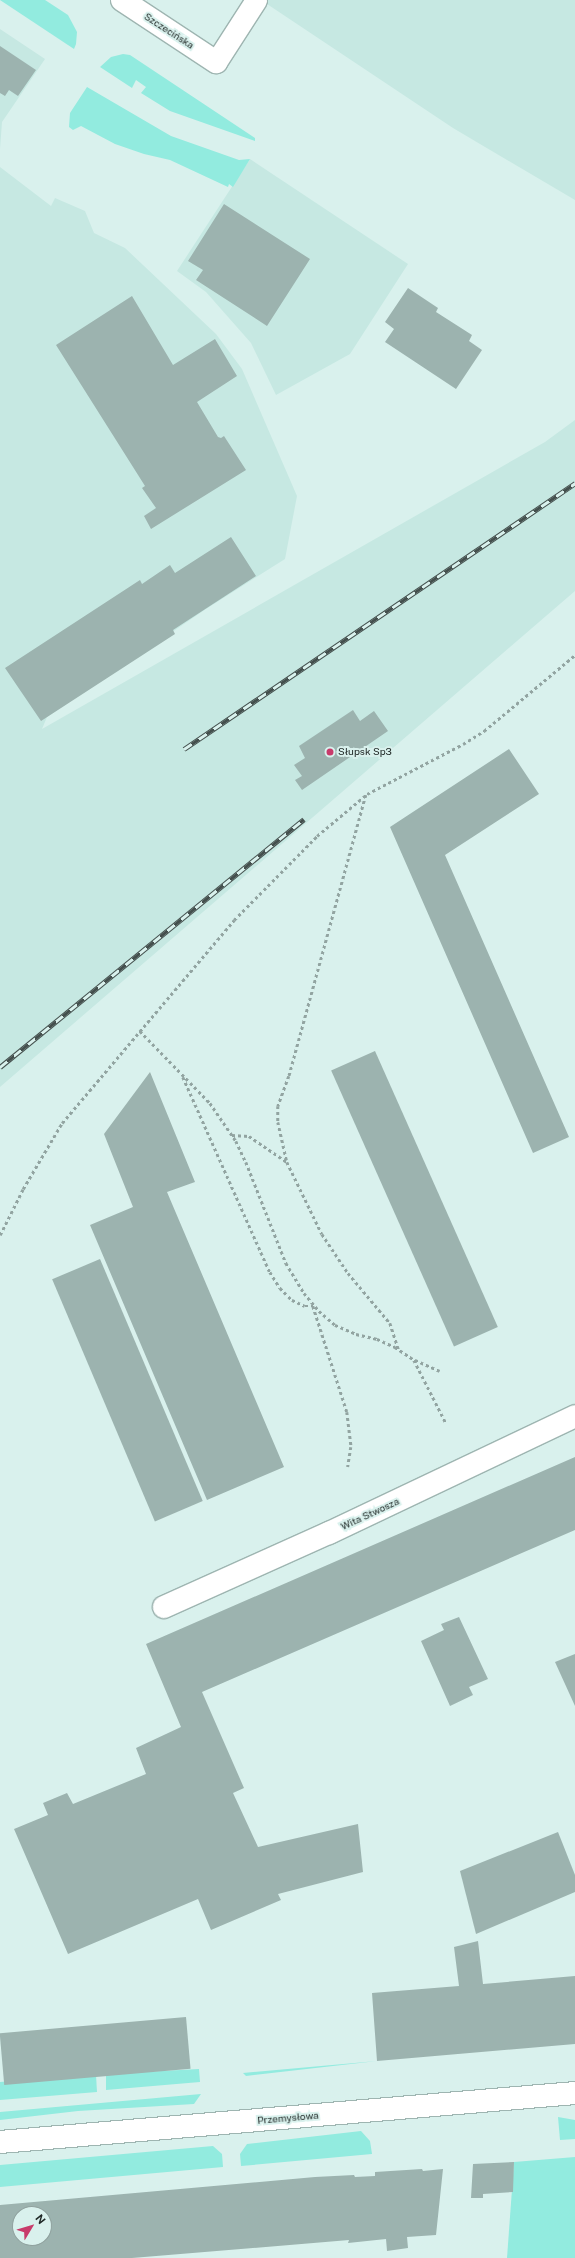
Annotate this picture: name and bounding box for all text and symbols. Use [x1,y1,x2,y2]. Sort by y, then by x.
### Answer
street label: Szczecińska [142,10,196,52]
place label: Słupsk Sp3 [338,746,392,758]
marker: Słupsk Sp3 [325,747,335,757]
street label: Wita Stwosza [339,1495,401,1533]
street label: Przemysłowa [257,2109,319,2127]
north arrow [12,2206,52,2246]
text: N [33,2212,48,2226]

